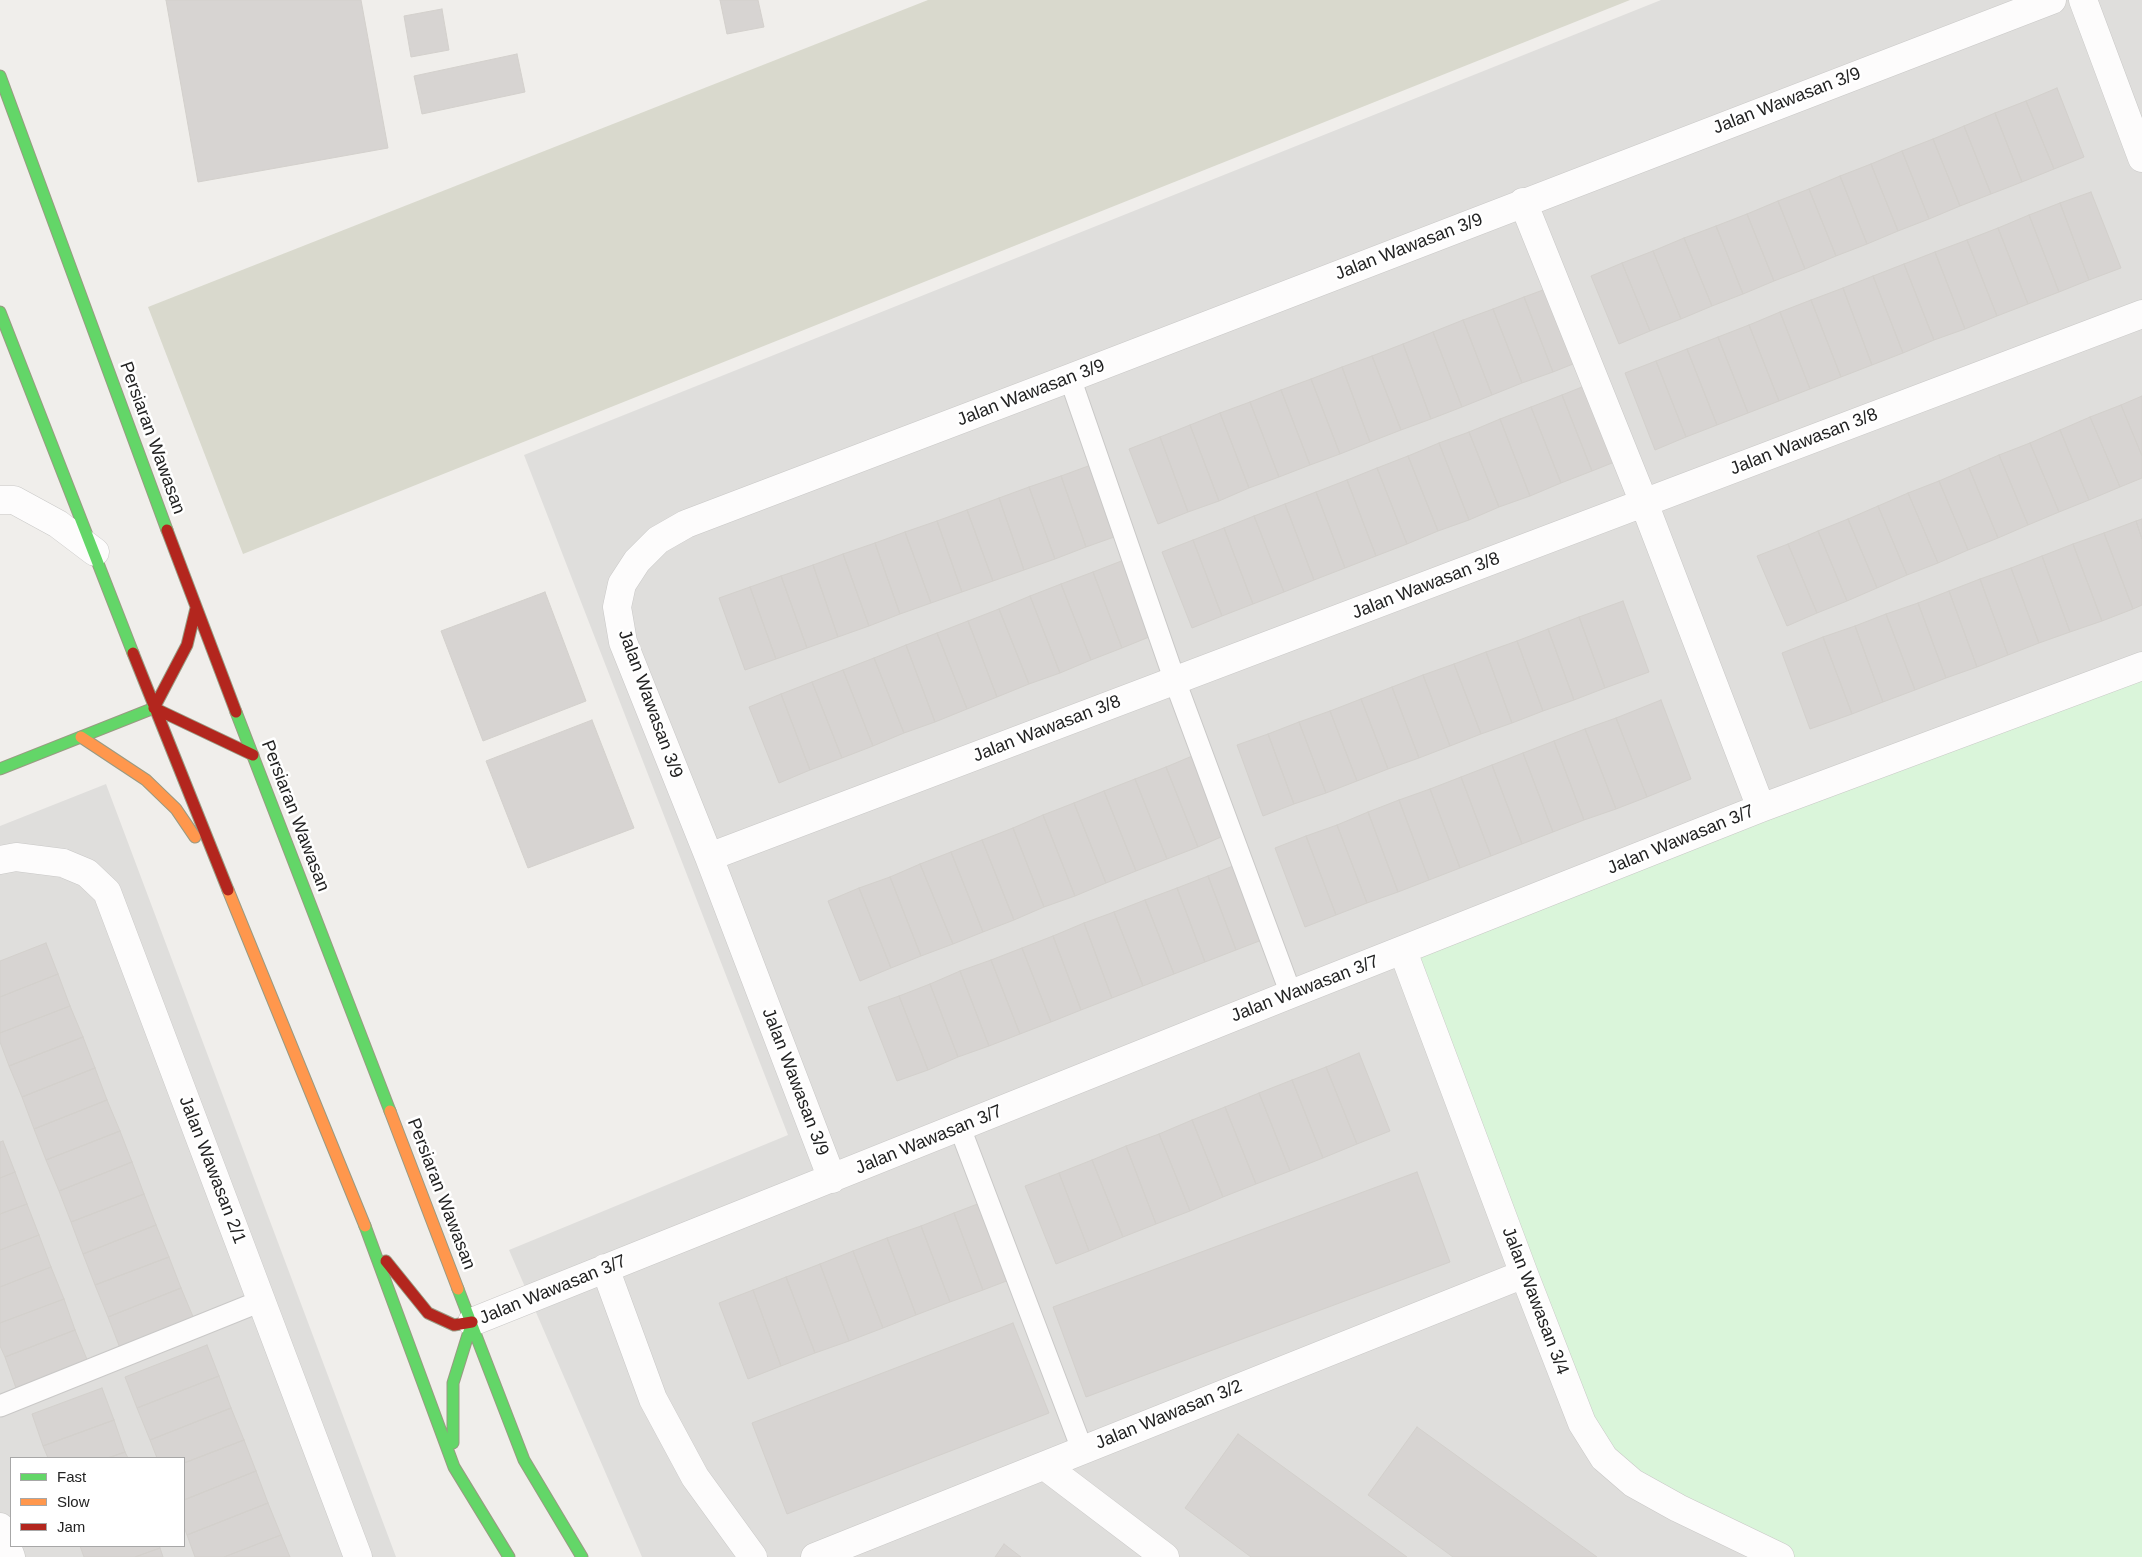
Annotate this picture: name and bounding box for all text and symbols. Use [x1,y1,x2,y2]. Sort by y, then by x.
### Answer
street label: Jalan Wawasan 3/9 [1710,63,1864,139]
street label: Jalan Wawasan 3/9 [1332,209,1486,285]
street label: Jalan Wawasan 3/9 [954,355,1108,431]
street label: Persiaran Wawasan [114,359,190,517]
street label: Jalan Wawasan 3/8 [1727,404,1881,480]
street label: Jalan Wawasan 3/8 [1349,548,1503,624]
street label: Jalan Wawasan 3/9 [613,627,687,781]
street label: Jalan Wawasan 3/8 [970,691,1124,767]
street label: Persiaran Wawasan [256,737,334,895]
street label: Jalan Wawasan 3/7 [1604,801,1758,879]
street label: Jalan Wawasan 3/7 [1228,951,1382,1027]
street label: Jalan Wawasan 3/9 [757,1005,833,1159]
street label: Jalan Wawasan 2/1 [174,1093,250,1247]
street label: Jalan Wawasan 3/7 [852,1101,1006,1179]
street label: Persiaran Wawasan [402,1115,480,1273]
street label: Jalan Wawasan 3/4 [1497,1224,1573,1378]
street label: Jalan Wawasan 3/7 [476,1251,630,1329]
street label: Jalan Wawasan 3/2 [1092,1376,1246,1454]
legend [10,1457,185,1547]
text: Fast [57,1468,86,1485]
text: Slow [57,1493,90,1510]
text: Jam [57,1518,85,1535]

